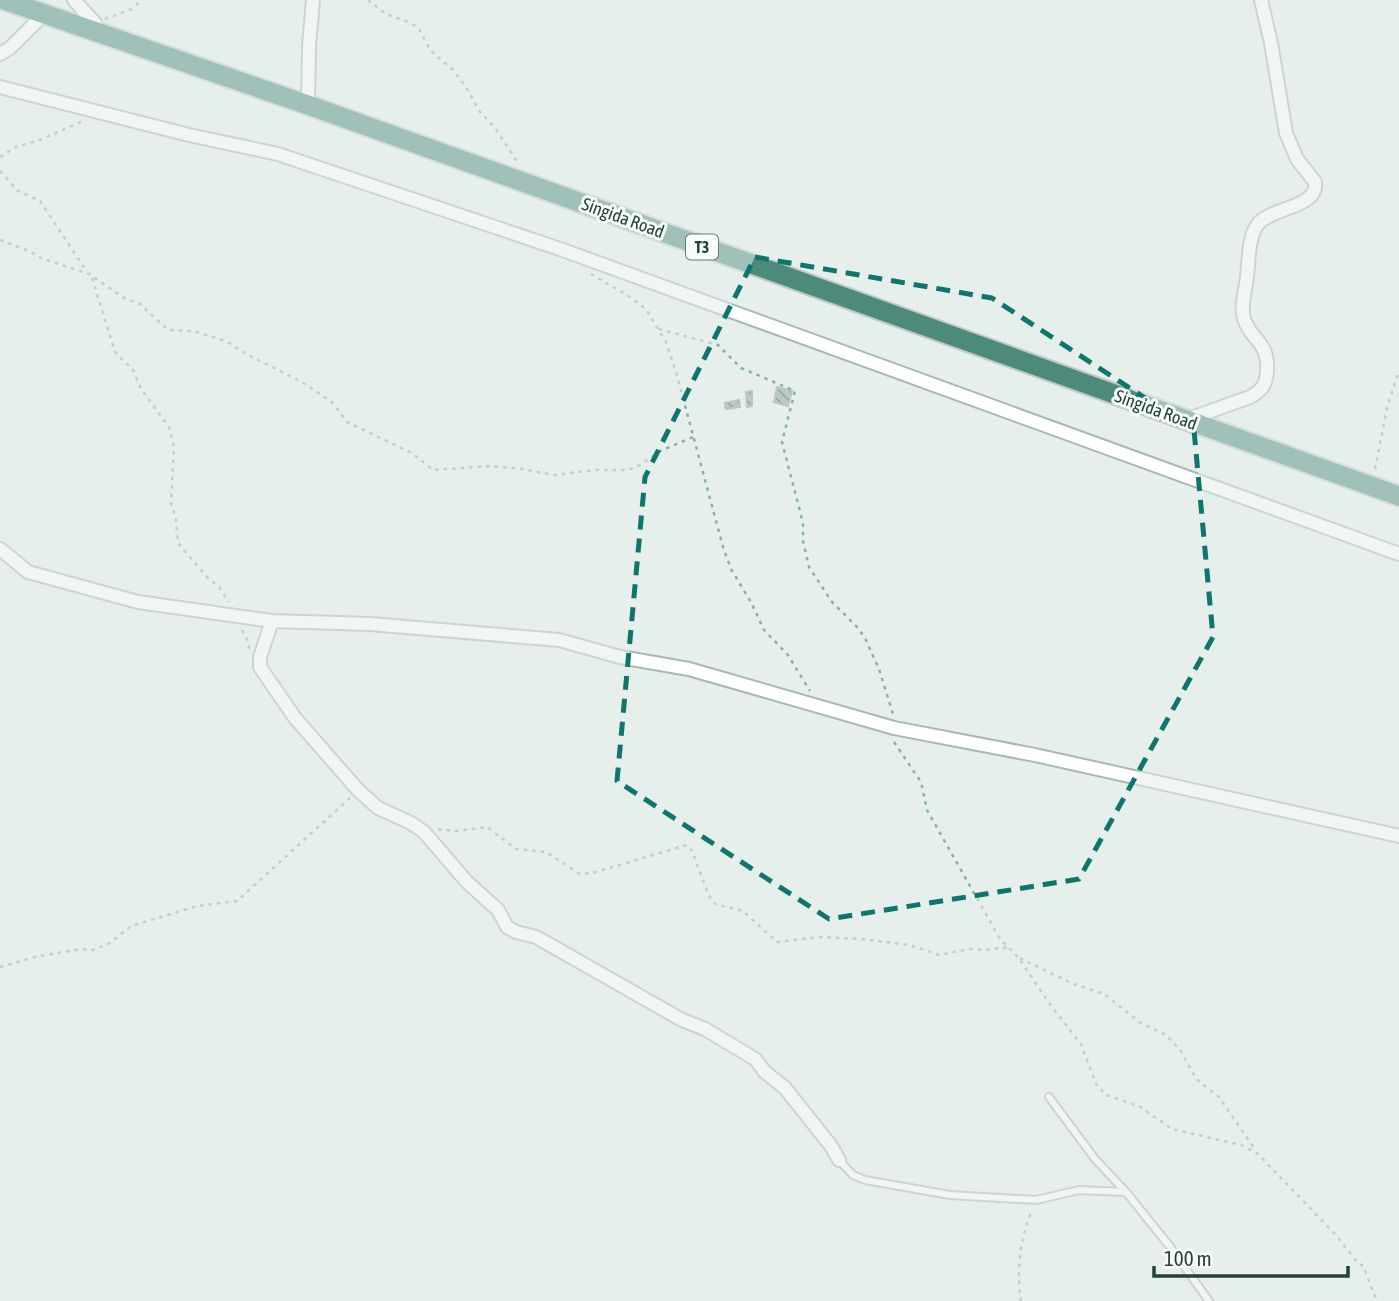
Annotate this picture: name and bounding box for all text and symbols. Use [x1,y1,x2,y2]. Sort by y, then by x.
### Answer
street label: Singida Road [579,193,667,242]
road number: T3 [686,234,718,260]
street label: Singida Road [1112,385,1200,434]
scale bar [1154,1234,1348,1278]
text: 100 m [1164,1246,1212,1270]

